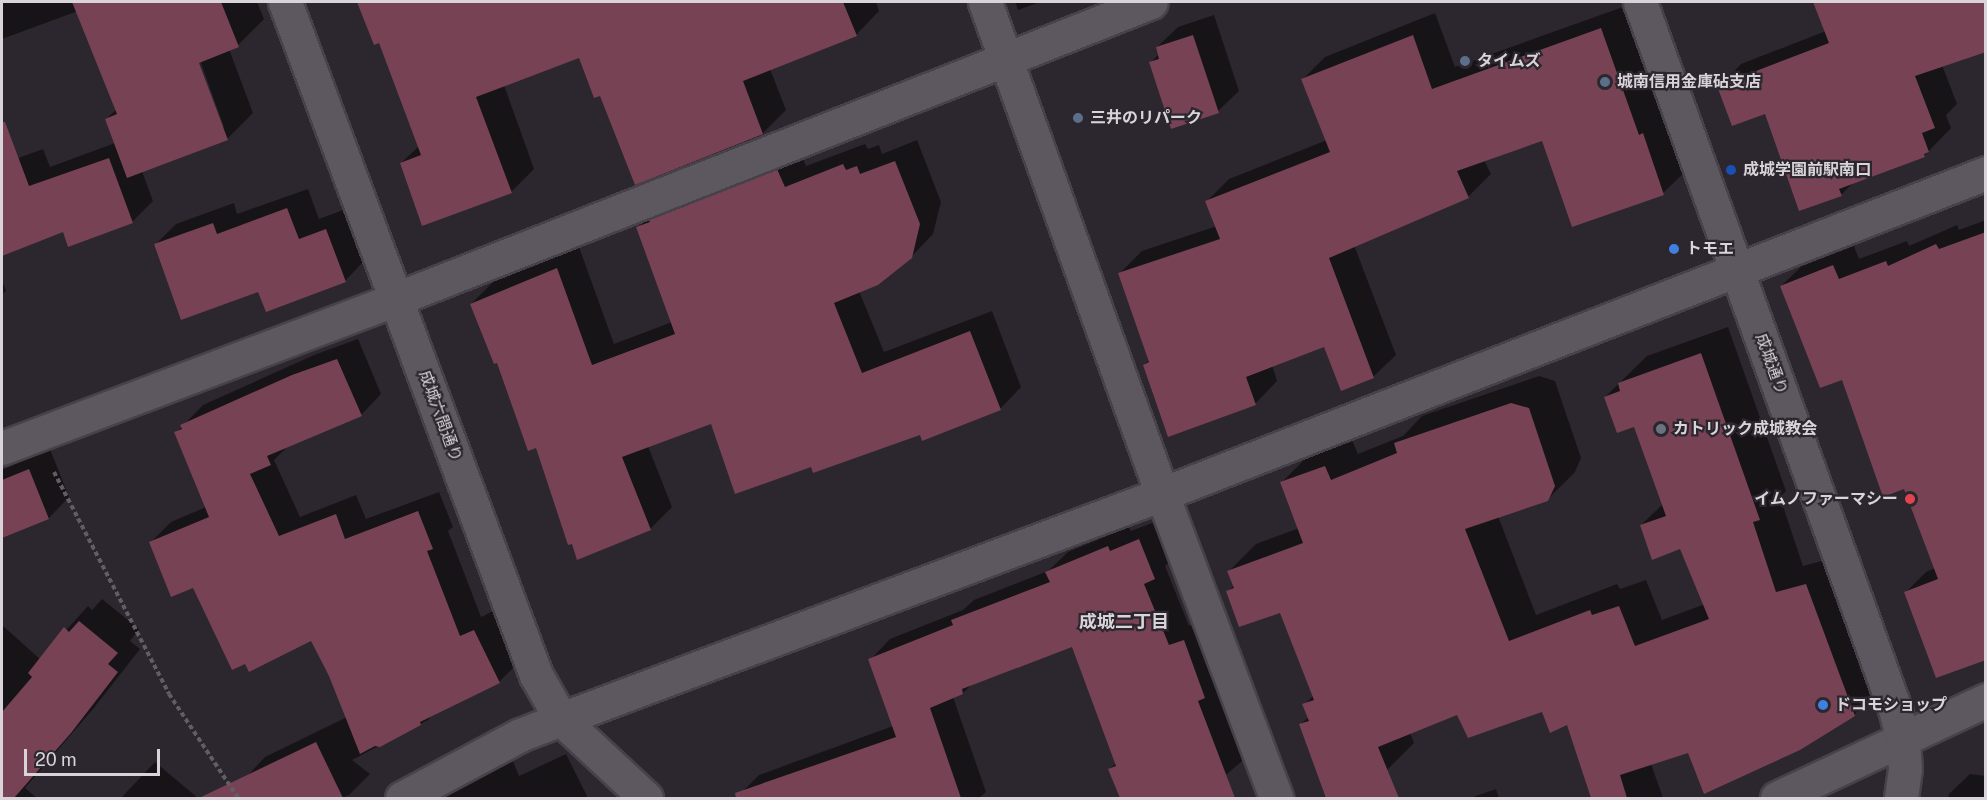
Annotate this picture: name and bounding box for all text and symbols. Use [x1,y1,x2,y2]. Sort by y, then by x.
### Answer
place label: タイムズ [1477,51,1541,71]
marker: タイムズ [1458,54,1472,68]
place label: 城南信用金庫砧支店 [1617,72,1761,92]
marker: 城南信用金庫砧支店 [1598,75,1612,89]
place label: 三井のリパーク [1090,108,1202,128]
marker: 三井のリパーク [1071,111,1085,125]
place label: 成城学園前駅南口 [1743,160,1871,180]
marker: 成城学園前駅南口 [1724,163,1738,177]
place label: トモエ [1686,239,1734,259]
marker: トモエ [1667,242,1681,256]
street label: 成城通り [1751,331,1791,397]
street label: 成城六間通り [415,368,465,464]
place label: カトリック成城教会 [1673,419,1817,439]
marker: カトリック成城教会 [1654,422,1668,436]
place label: イムノファーマシー [1754,489,1898,509]
marker: イムノファーマシー [1903,492,1917,506]
district label: 成城二丁目 [1079,611,1169,633]
place label: ドコモショップ [1835,695,1947,715]
marker: ドコモショップ [1816,698,1830,712]
scale bar [27,737,164,775]
text: 20 m [35,749,77,770]

